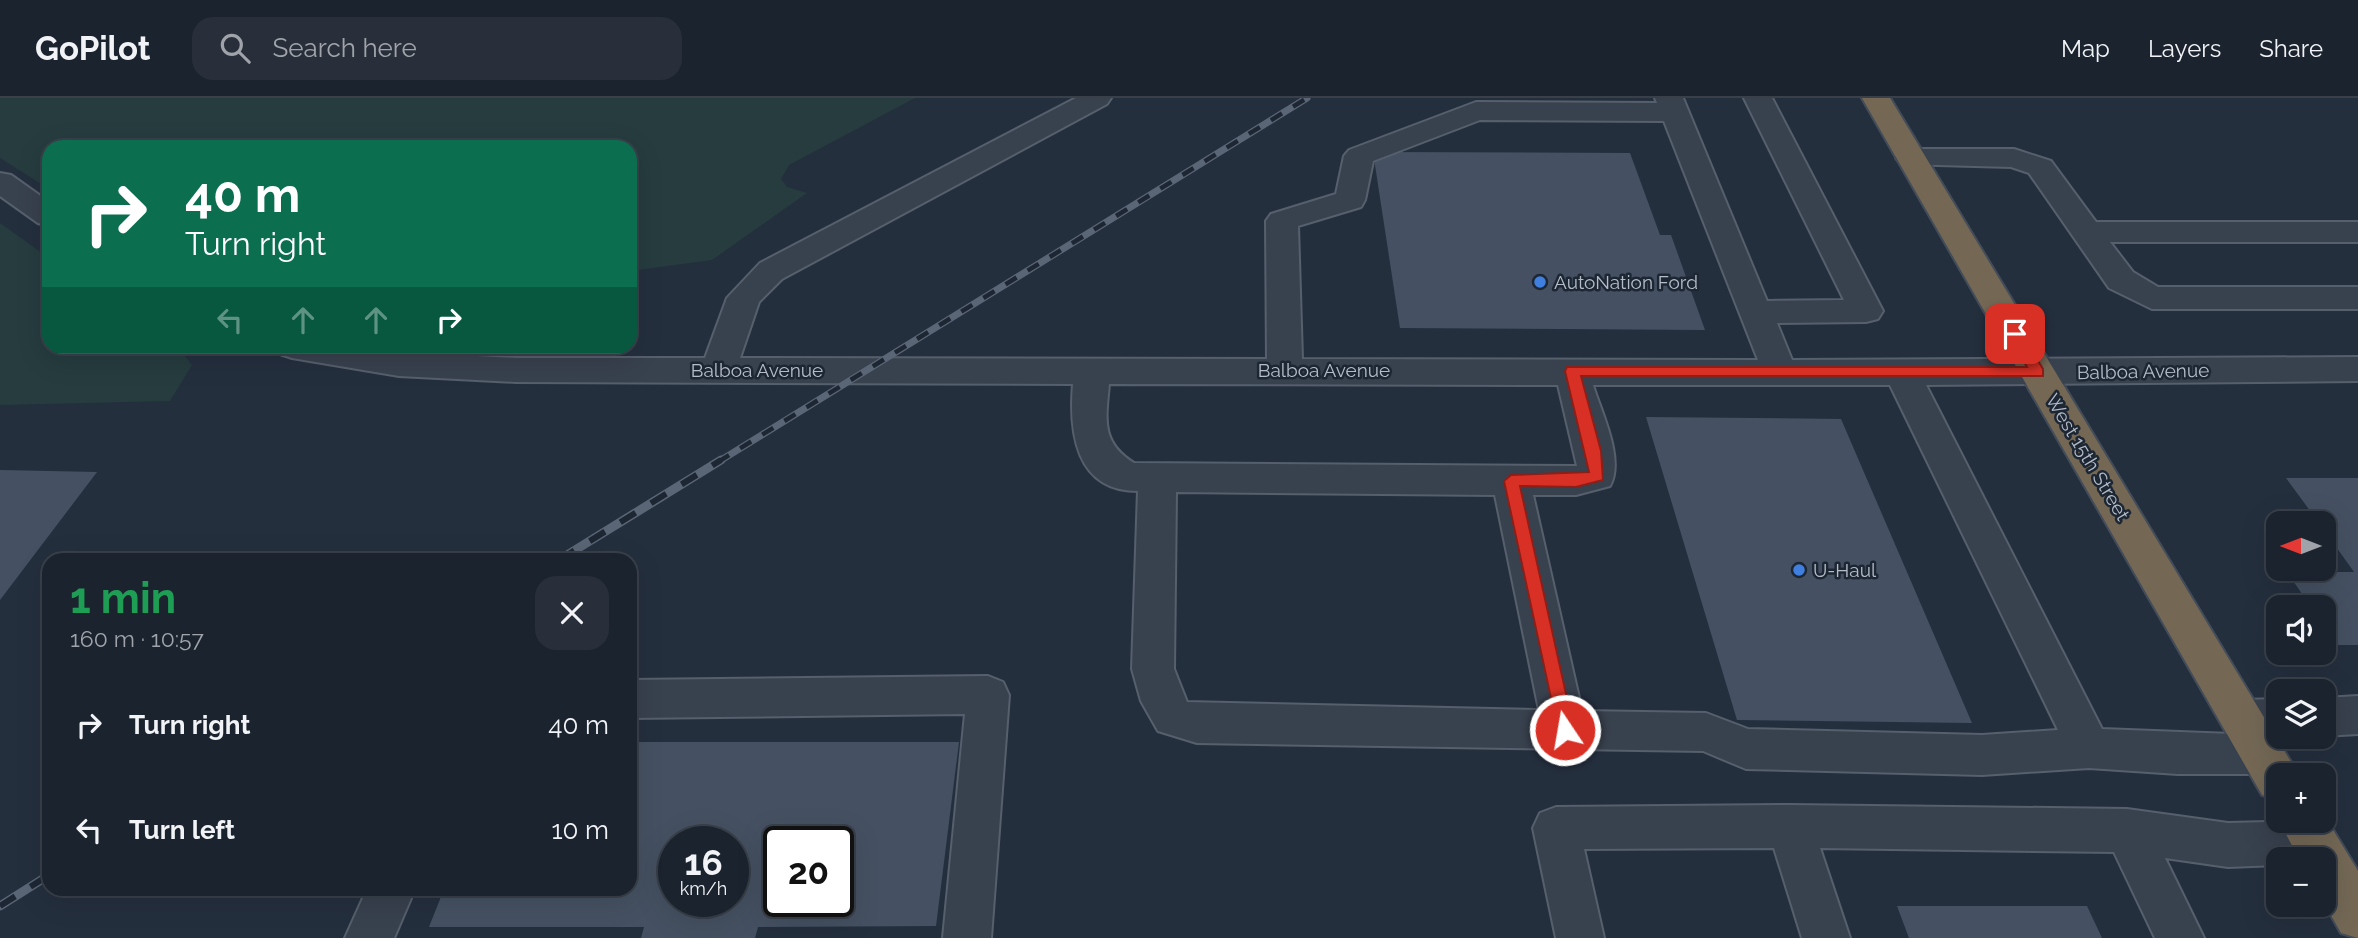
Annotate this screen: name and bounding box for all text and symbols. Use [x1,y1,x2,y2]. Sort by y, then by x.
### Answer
search box [192,17,682,80]
text: GoPilot [35,29,150,68]
icon: search [216,29,254,67]
text: Search here [272,33,417,63]
text: Map [2061,34,2110,63]
text: Layers [2148,34,2221,63]
text: Share [2259,34,2323,63]
text: 40 m [185,166,300,223]
icon: right [70,168,161,259]
text: Turn right [185,225,326,262]
place label: AutoNation Ford [1554,271,1698,293]
marker: AutoNation Ford [1532,274,1548,290]
icon: left [211,301,249,339]
icon: ahead [284,301,322,339]
icon: ahead [357,301,395,339]
icon: right [430,301,468,339]
pin [1985,304,2045,364]
icon: arrive [1996,315,2034,353]
street label: Balboa Avenue [691,359,823,381]
street label: Balboa Avenue [1258,359,1390,381]
street label: Balboa Avenue [2077,359,2209,383]
street label: West 15th Street [2042,390,2135,525]
north arrow [2266,511,2336,581]
map controls [2266,511,2336,917]
place label: U-Haul [1813,559,1877,581]
marker: U-Haul [1791,562,1807,578]
text: 1 min [70,574,176,623]
button: close [535,576,609,650]
button: sound [2266,595,2336,665]
text: 160 m · 10:57 [70,625,204,652]
button: layers [2266,679,2336,749]
position arrow [1528,693,1602,767]
icon: right [70,706,108,744]
text: Turn right [129,710,250,740]
text: 40 m [548,710,609,740]
button: + [2266,763,2336,833]
icon: left [70,811,108,849]
text: Turn left [129,815,235,845]
text: 10 m [551,815,609,845]
speed limit sign: 20 [763,826,854,917]
text: 16 [684,842,723,883]
button: − [2266,847,2336,917]
text: km/h [680,878,727,899]

